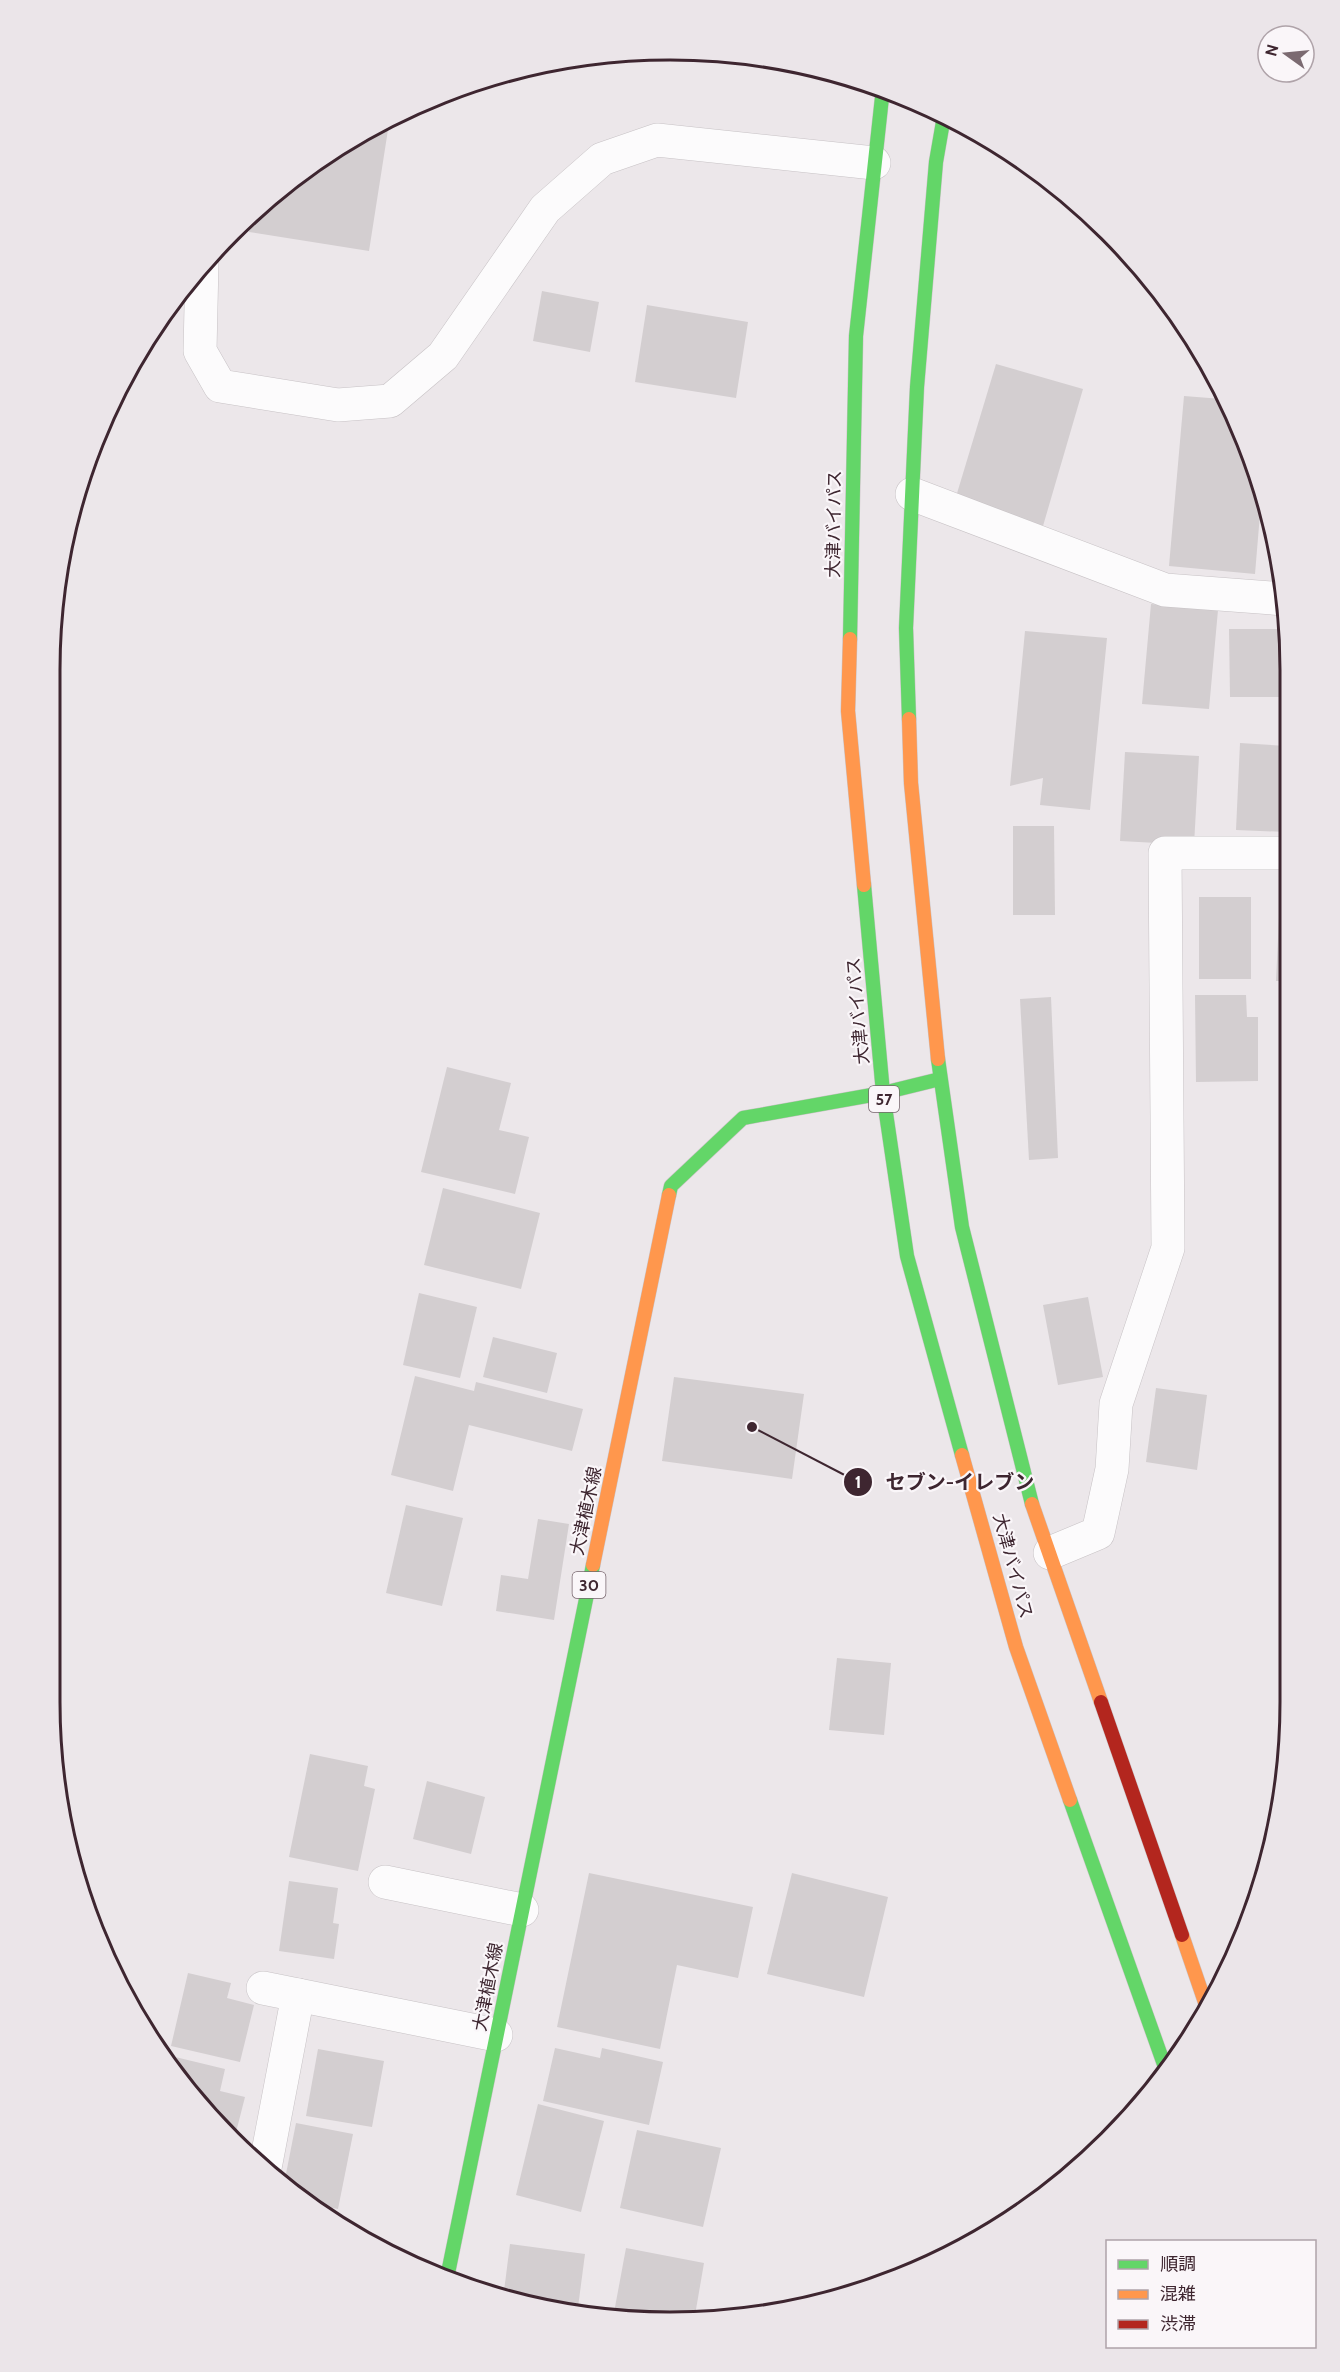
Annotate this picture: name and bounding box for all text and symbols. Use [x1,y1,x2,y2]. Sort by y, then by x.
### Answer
north arrow [1256,24,1316,84]
text: N [1261,42,1283,58]
street label: 大津バイパス [822,470,846,578]
street label: 大津バイパス [842,956,874,1066]
road number: 57 [869,1086,899,1112]
callout: セブン-イレブン [843,1463,1046,1501]
street label: 大津植木線 [566,1465,606,1557]
text: セブン-イレブン [886,1470,1034,1494]
text: 1 [855,1471,861,1493]
street label: 大津バイパス [988,1511,1038,1621]
road number: 30 [572,1572,606,1598]
street label: 大津植木線 [469,1941,507,2033]
legend [1106,2240,1316,2348]
text: 順調 [1160,2253,1196,2275]
text: 混雑 [1160,2283,1196,2305]
text: 渋滞 [1160,2313,1196,2335]

